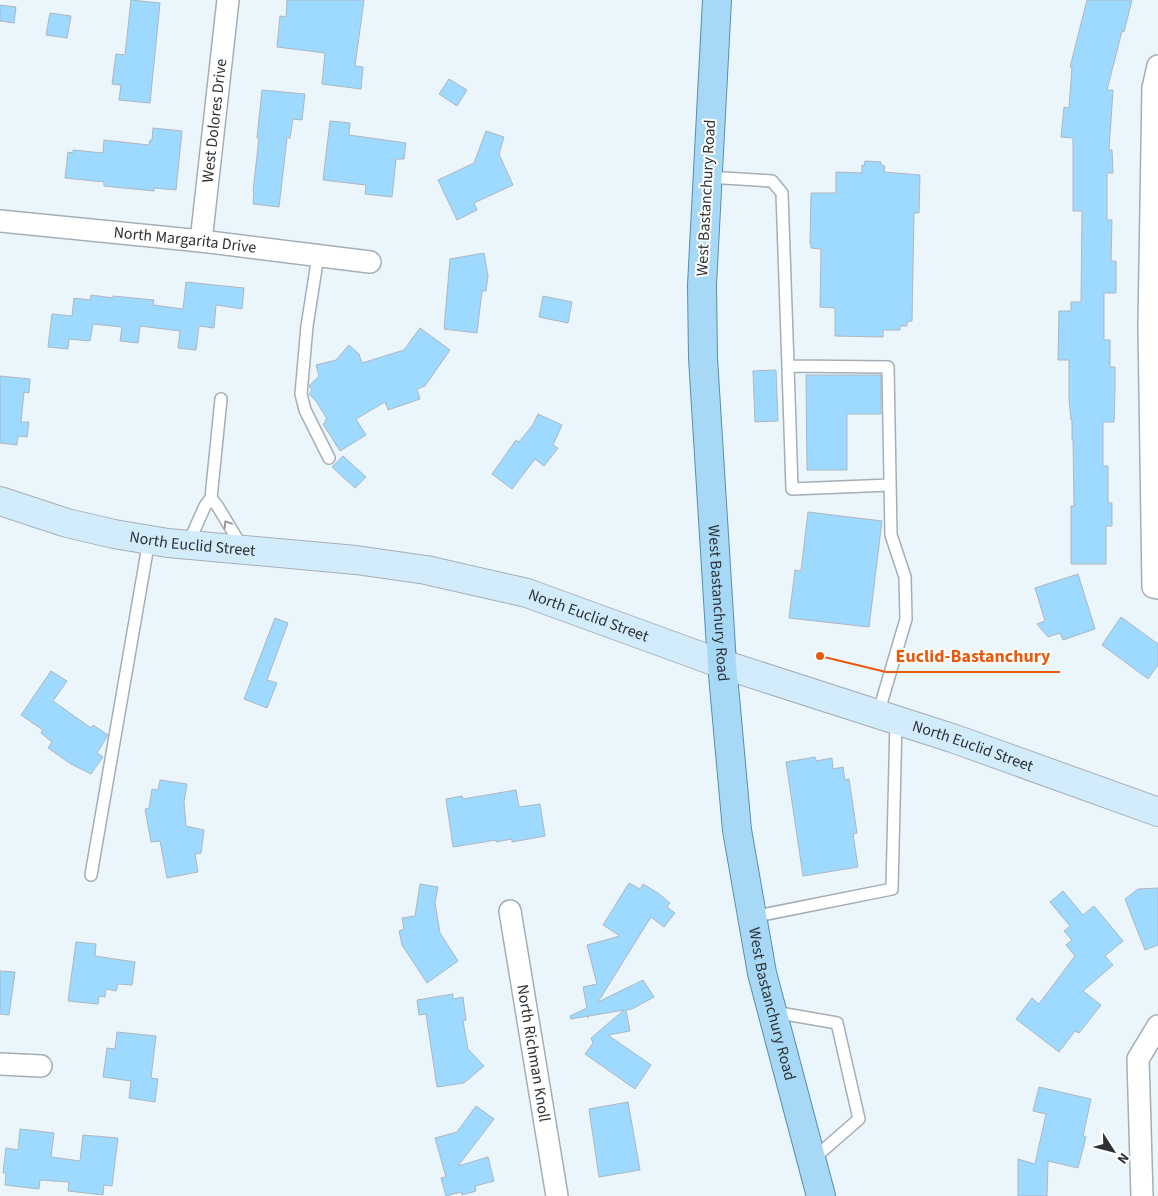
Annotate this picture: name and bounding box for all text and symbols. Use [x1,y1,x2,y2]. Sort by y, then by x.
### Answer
street label: West Dolores Drive [197,57,232,184]
street label: West Bastanchury Road [691,119,721,277]
street label: North Margarita Drive [113,221,258,259]
one-way arrow [224,520,234,529]
street label: West Bastanchury Road [702,524,735,682]
street label: North Euclid Street [128,526,257,562]
street label: North Euclid Street [525,583,652,648]
callout: Euclid-Bastanchury [886,639,1060,672]
text: Euclid-Bastanchury [896,644,1051,669]
street label: North Euclid Street [910,715,1037,777]
street label: West Bastanchury Road [743,925,801,1083]
street label: North Richman Knoll [511,983,556,1124]
north arrow [1088,1126,1138,1176]
text: N [1112,1148,1134,1168]

